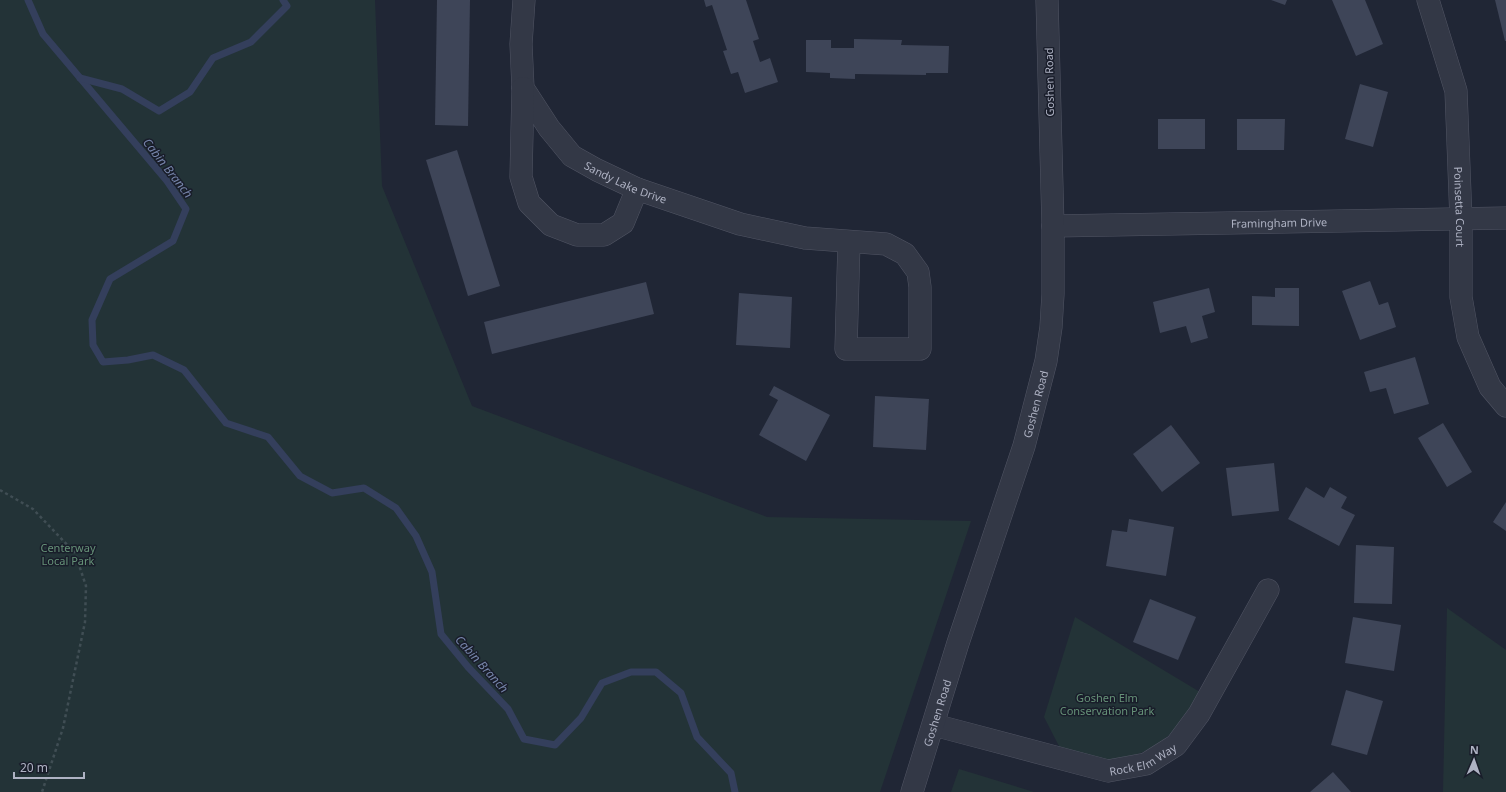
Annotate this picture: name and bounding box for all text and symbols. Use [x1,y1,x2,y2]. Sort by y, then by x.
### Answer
street label: Goshen Road [1041,47,1057,117]
water label: Cabin Branch [139,134,197,202]
street label: Sandy Lake Drive [582,157,669,206]
street label: Poinsetta Court [1451,166,1469,247]
street label: Framingham Drive [1231,214,1327,230]
street label: Goshen Road [1019,369,1051,439]
park label: Centerway Local Park [40,540,96,568]
water label: Cabin Branch [452,632,512,696]
street label: Goshen Road [919,677,954,748]
park label: Goshen Elm Conservation Park [1060,690,1154,718]
street label: Rock Elm Way [1108,739,1179,778]
north arrow [1454,740,1494,780]
text: N [1470,742,1479,757]
scale bar [14,754,84,780]
text: 20 m [20,759,48,776]

